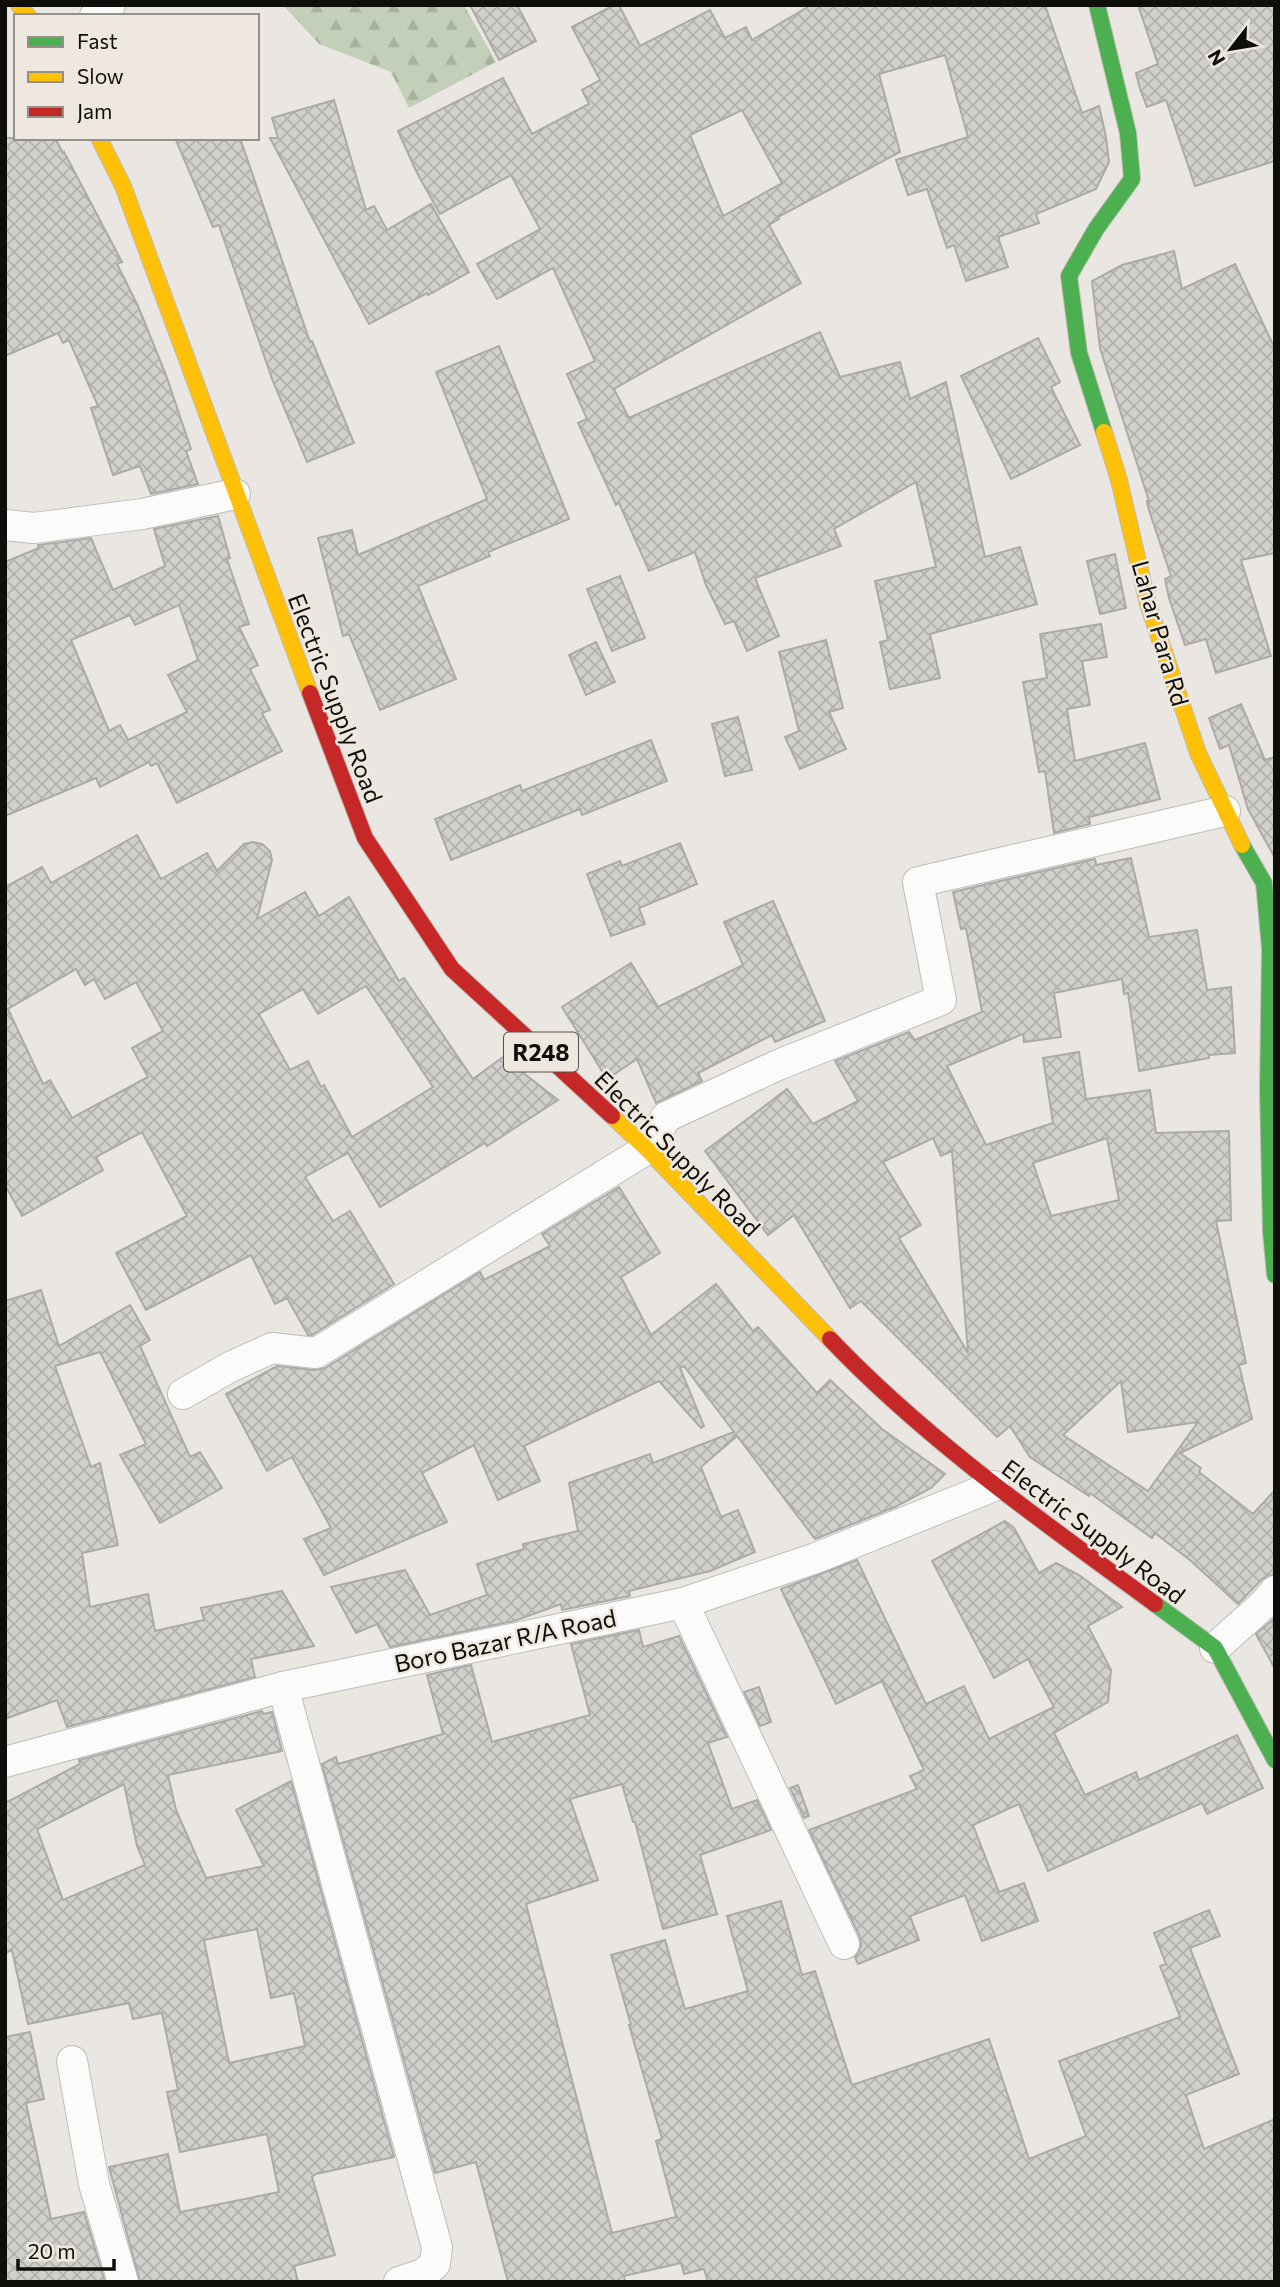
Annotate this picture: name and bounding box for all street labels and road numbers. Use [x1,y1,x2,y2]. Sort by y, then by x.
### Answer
street label: Lahar Para Rd [1126,557,1196,709]
street label: Electric Supply Road [283,589,389,807]
road number: R248 [504,1032,578,1072]
street label: Electric Supply Road [589,1064,767,1242]
street label: Electric Supply Road [997,1453,1191,1609]
street label: Boro Bazar R/A Road [391,1602,619,1678]

